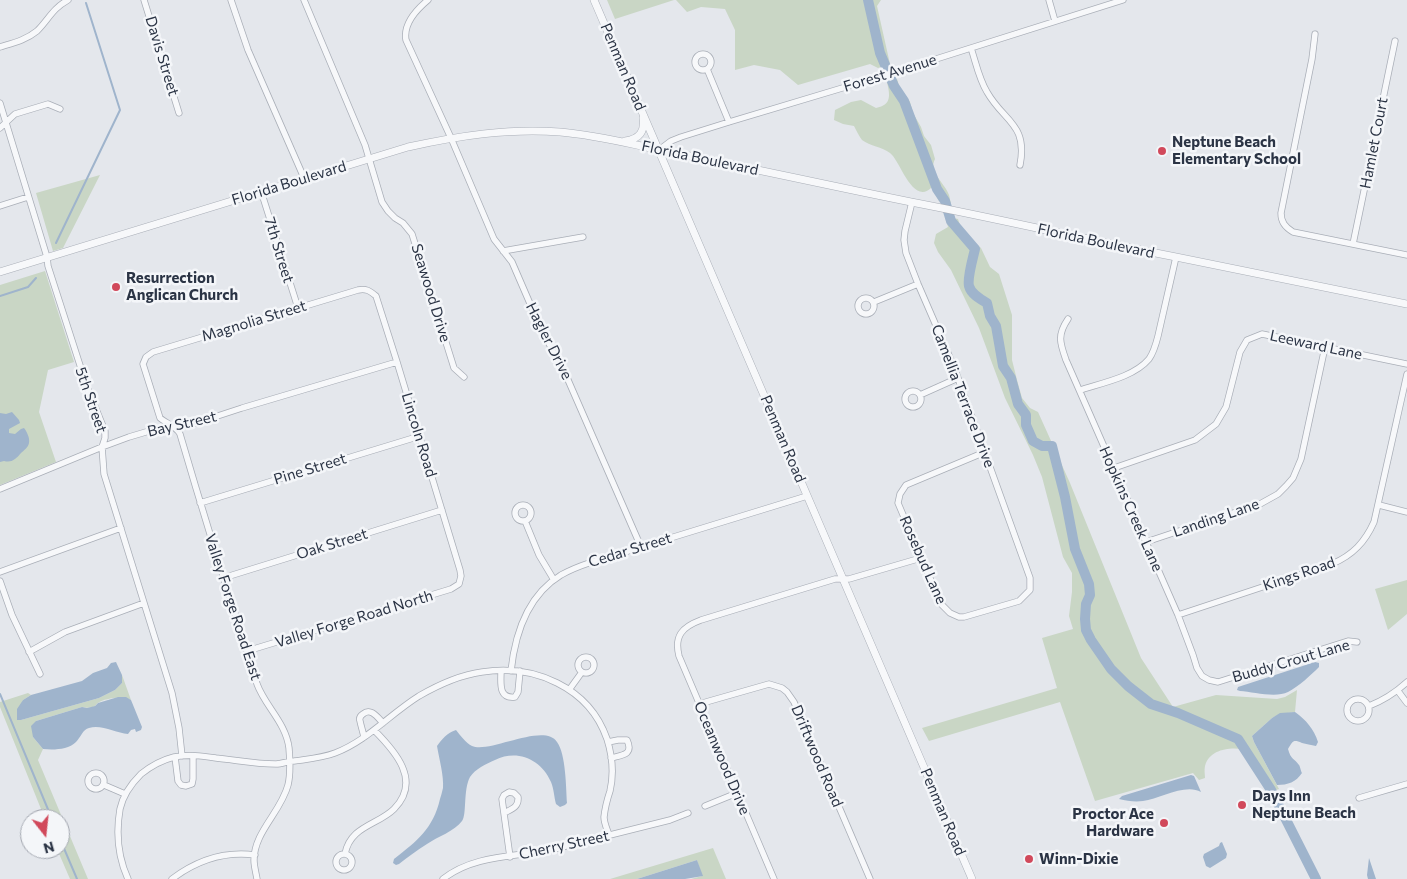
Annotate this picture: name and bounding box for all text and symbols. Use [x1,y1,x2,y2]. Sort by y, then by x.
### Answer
street label: Davis Street [141,14,183,98]
street label: Penman Road [597,21,649,113]
street label: Forest Avenue [841,50,939,96]
street label: Hamlet Court [1356,96,1392,190]
place label: Neptune Beach Elementary School [1172,133,1301,168]
street label: Florida Boulevard [640,137,760,179]
marker: Neptune Beach Elementary School [1156,145,1168,157]
street label: Florida Boulevard [229,157,349,209]
street label: 7th Street [260,215,298,285]
street label: Florida Boulevard [1036,220,1156,262]
street label: Seawood Drive [408,242,454,344]
place label: Resurrection Anglican Church [126,269,238,304]
marker: Resurrection Anglican Church [110,281,122,293]
street label: Magnolia Street [199,297,309,345]
street label: Hagler Drive [522,299,576,383]
street label: Camellia Terrace Drive [927,322,999,470]
street label: Leeward Lane [1268,326,1364,364]
street label: 5th Street [71,365,111,435]
street label: Lincoln Road [398,390,440,480]
street label: Penman Road [757,393,809,485]
street label: Bay Street [146,407,218,441]
street label: Hopkins Creek Lane [1095,444,1167,574]
street label: Pine Street [271,449,349,489]
street label: Landing Lane [1170,495,1262,541]
street label: Rosebud Lane [895,513,951,607]
street label: Oak Street [294,525,370,563]
street label: Cedar Street [586,529,674,571]
street label: Valley Forge Road East [201,532,265,682]
street label: Kings Road [1260,553,1338,595]
street label: Valley Forge Road North [273,586,435,652]
street label: Buddy Crout Lane [1230,636,1352,686]
street label: Oceanwood Drive [690,699,754,817]
street label: Driftwood Road [787,702,847,810]
street label: Penman Road [917,766,969,858]
place label: Days Inn Neptune Beach [1252,787,1356,822]
marker: Days Inn Neptune Beach [1236,799,1248,811]
place label: Proctor Ace Hardware [1072,805,1154,840]
north arrow [20,809,70,859]
marker: Proctor Ace Hardware [1158,817,1170,829]
street label: Cherry Street [517,827,611,863]
text: N [42,838,56,858]
place label: Winn-Dixie [1039,850,1118,868]
marker: Winn-Dixie [1023,853,1035,865]

